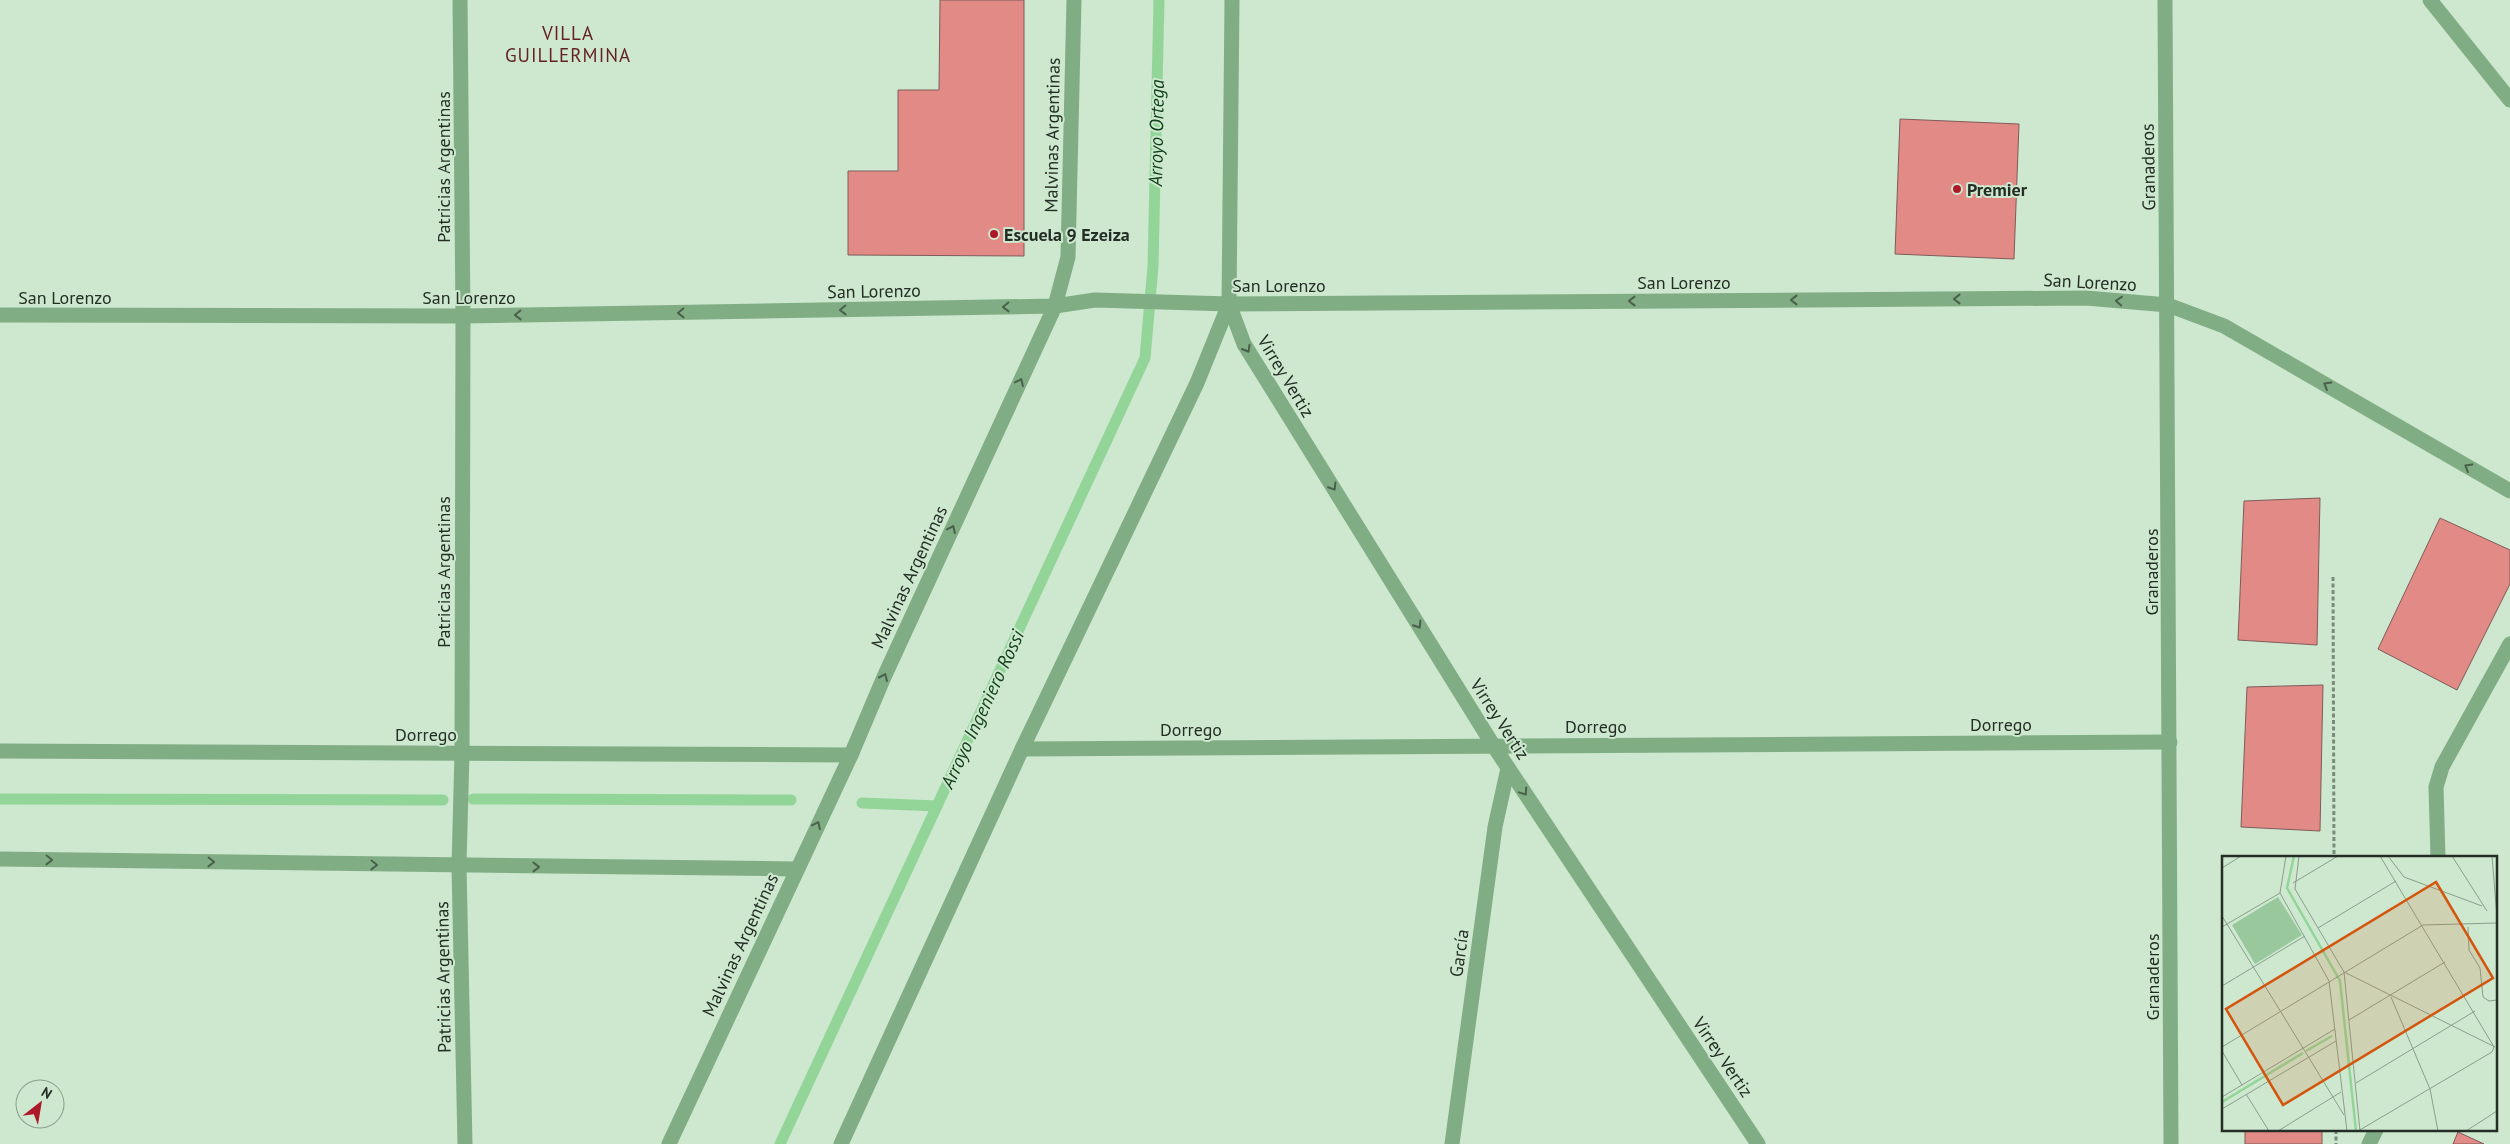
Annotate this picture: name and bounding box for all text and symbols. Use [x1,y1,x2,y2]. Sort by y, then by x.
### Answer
district label: VILLA GUILLERMINA [505,21,631,67]
street label: Malvinas Argentinas [1039,57,1065,213]
water label: Arroyo Ortega [1143,79,1169,188]
street label: Patricias Argentinas [432,91,455,243]
street label: Granaderos [2136,123,2160,211]
place label: Premier [1967,178,2028,201]
marker: Premier [1951,183,1963,195]
place label: Escuela 9 Ezeiza [1004,223,1130,246]
marker: Escuela 9 Ezeiza [988,228,1000,240]
street label: San Lorenzo [2043,268,2137,296]
street label: San Lorenzo [1637,271,1731,294]
street label: San Lorenzo [1232,274,1326,297]
street label: San Lorenzo [827,279,921,303]
street label: San Lorenzo [18,286,112,309]
street label: San Lorenzo [422,286,516,309]
one-way arrow [1953,294,1960,304]
one-way arrow [1790,295,1798,305]
one-way arrow [2115,295,2123,306]
one-way arrow [1628,296,1636,306]
one-way arrow [1002,302,1010,312]
one-way arrow [839,305,847,315]
one-way arrow [677,307,685,318]
one-way arrow [514,310,522,320]
street label: Virrey Vertiz [1252,330,1320,421]
one-way arrow [1241,344,1251,353]
one-way arrow [1014,378,1024,387]
one-way arrow [2324,382,2333,392]
one-way arrow [2464,463,2473,473]
one-way arrow [1326,482,1336,491]
street label: Patricias Argentinas [432,496,455,648]
street label: Malvinas Argentinas [866,502,952,652]
one-way arrow [946,525,956,534]
street label: Granaderos [2140,528,2163,616]
one-way arrow [1412,620,1422,629]
water label: Arroyo Ingeniero Rossi [934,625,1030,793]
one-way arrow [878,673,889,682]
street label: Virrey Vertiz [1465,673,1535,764]
street label: Dorrego [1970,713,2032,736]
street label: Dorrego [1565,715,1627,738]
street label: Dorrego [1160,718,1222,741]
street label: Dorrego [395,723,457,746]
one-way arrow [1518,786,1527,796]
one-way arrow [811,821,821,830]
one-way arrow [45,855,53,865]
inset map [2222,856,2498,1132]
one-way arrow [207,857,215,868]
one-way arrow [370,860,378,870]
one-way arrow [532,861,540,872]
street label: Malvinas Argentinas [697,870,783,1020]
street label: Patricias Argentinas [430,901,456,1053]
street label: García [1444,928,1474,978]
street label: Granaderos [2141,933,2164,1021]
street label: Virrey Vertiz [1687,1012,1758,1102]
north arrow [15,1079,65,1129]
text: N [38,1083,55,1103]

